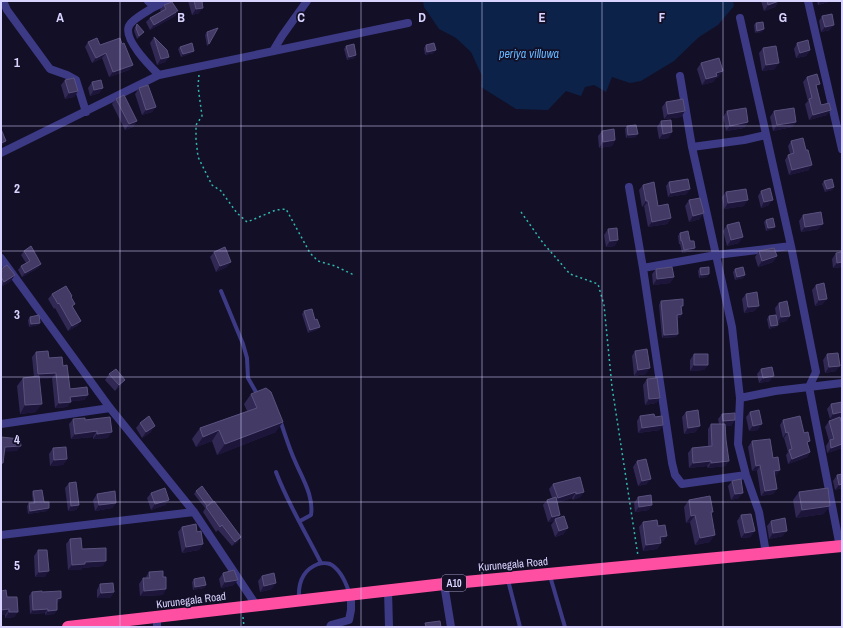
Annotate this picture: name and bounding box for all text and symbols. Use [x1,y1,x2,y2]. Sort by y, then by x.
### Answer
text: A [56,9,64,26]
text: B [177,9,185,26]
text: C [297,9,305,26]
text: D [418,9,426,26]
text: E [538,9,546,26]
text: F [659,9,666,26]
text: G [779,9,787,26]
water label: periya villuwa [498,46,560,62]
text: 1 [14,54,20,71]
text: 2 [14,180,20,197]
text: 3 [14,306,20,323]
text: 4 [14,431,20,448]
street label: Kurunegala Road [477,554,549,574]
text: 5 [14,557,20,574]
road number: A10 [442,575,466,591]
street label: Kurunegala Road [155,589,227,611]

